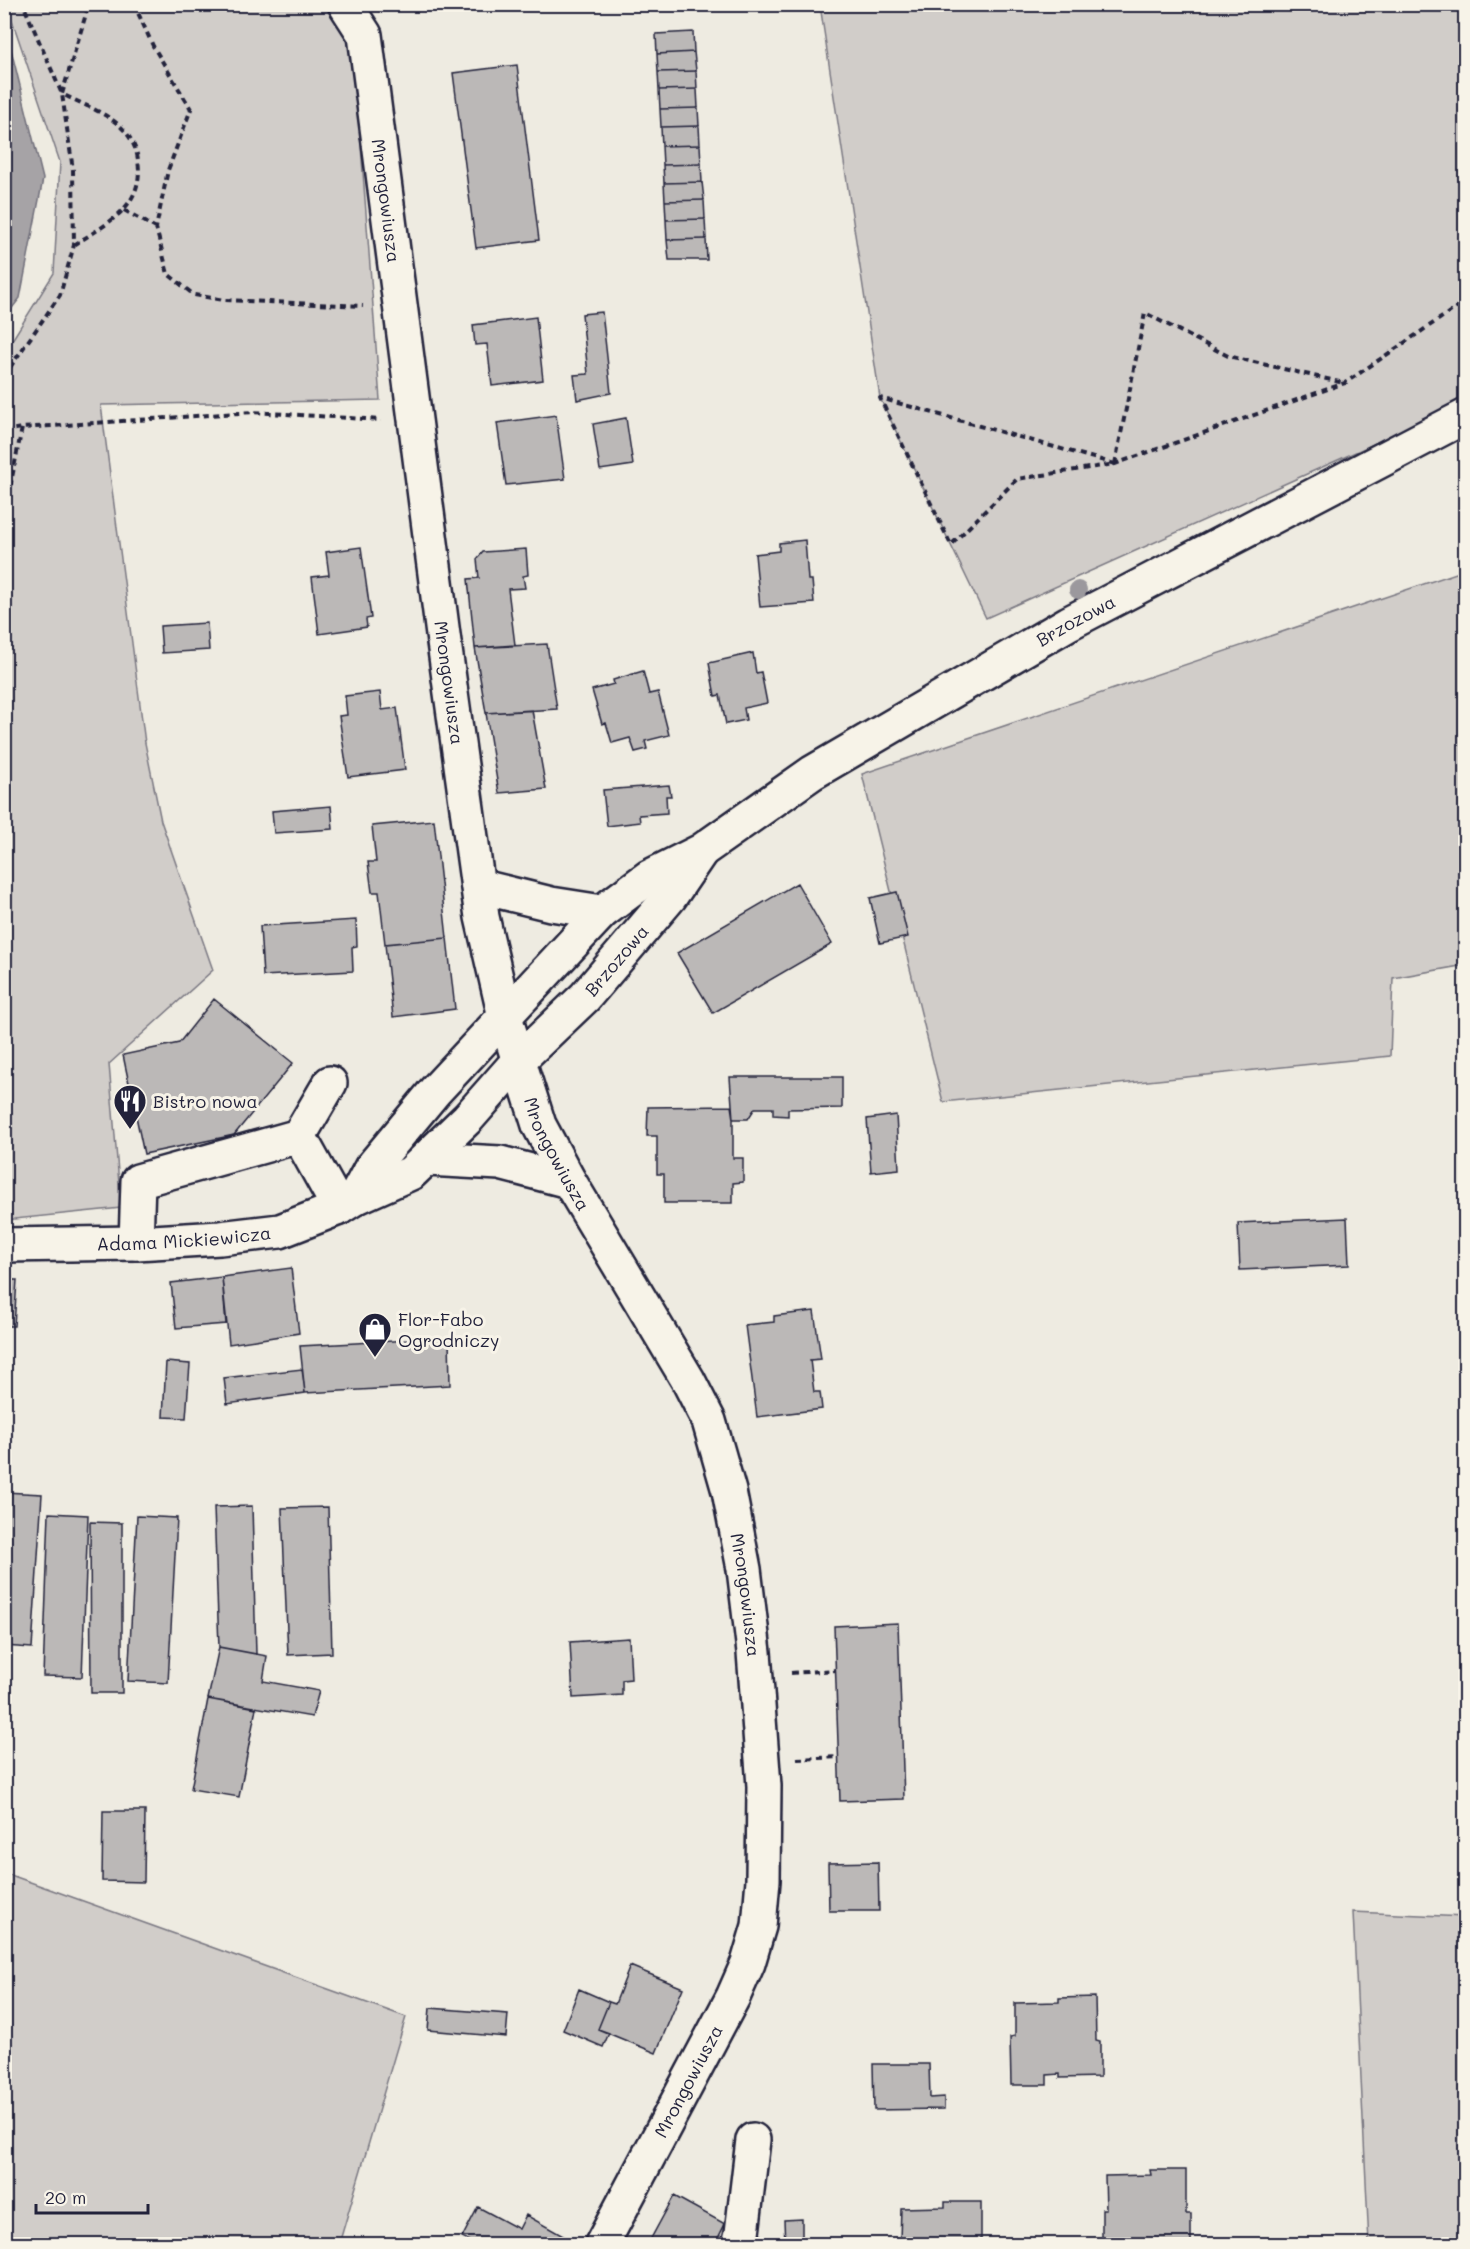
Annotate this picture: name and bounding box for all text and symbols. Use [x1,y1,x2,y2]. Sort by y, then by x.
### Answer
street label: Mrongowiusza [367,137,406,264]
street label: Brzozowa [1032,589,1119,652]
street label: Mrongowiusza [429,619,470,746]
street label: Brzozowa [579,919,653,1001]
restaurant icon: Bistro nowa [112,1083,148,1130]
place label: Bistro nowa [153,1089,258,1113]
street label: Mrongowiusza [519,1094,596,1215]
street label: Adama Mickiewicza [97,1220,272,1256]
place label: Flor-Fabo Ogrodniczy [398,1307,499,1352]
shop icon: Flor-Fabo Ogrodniczy [357,1311,393,1358]
street label: Mrongowiusza [725,1531,766,1658]
street label: Mrongowiusza [648,2020,728,2142]
scale bar [36,2177,148,2215]
text: 20 m [45,2185,86,2209]

